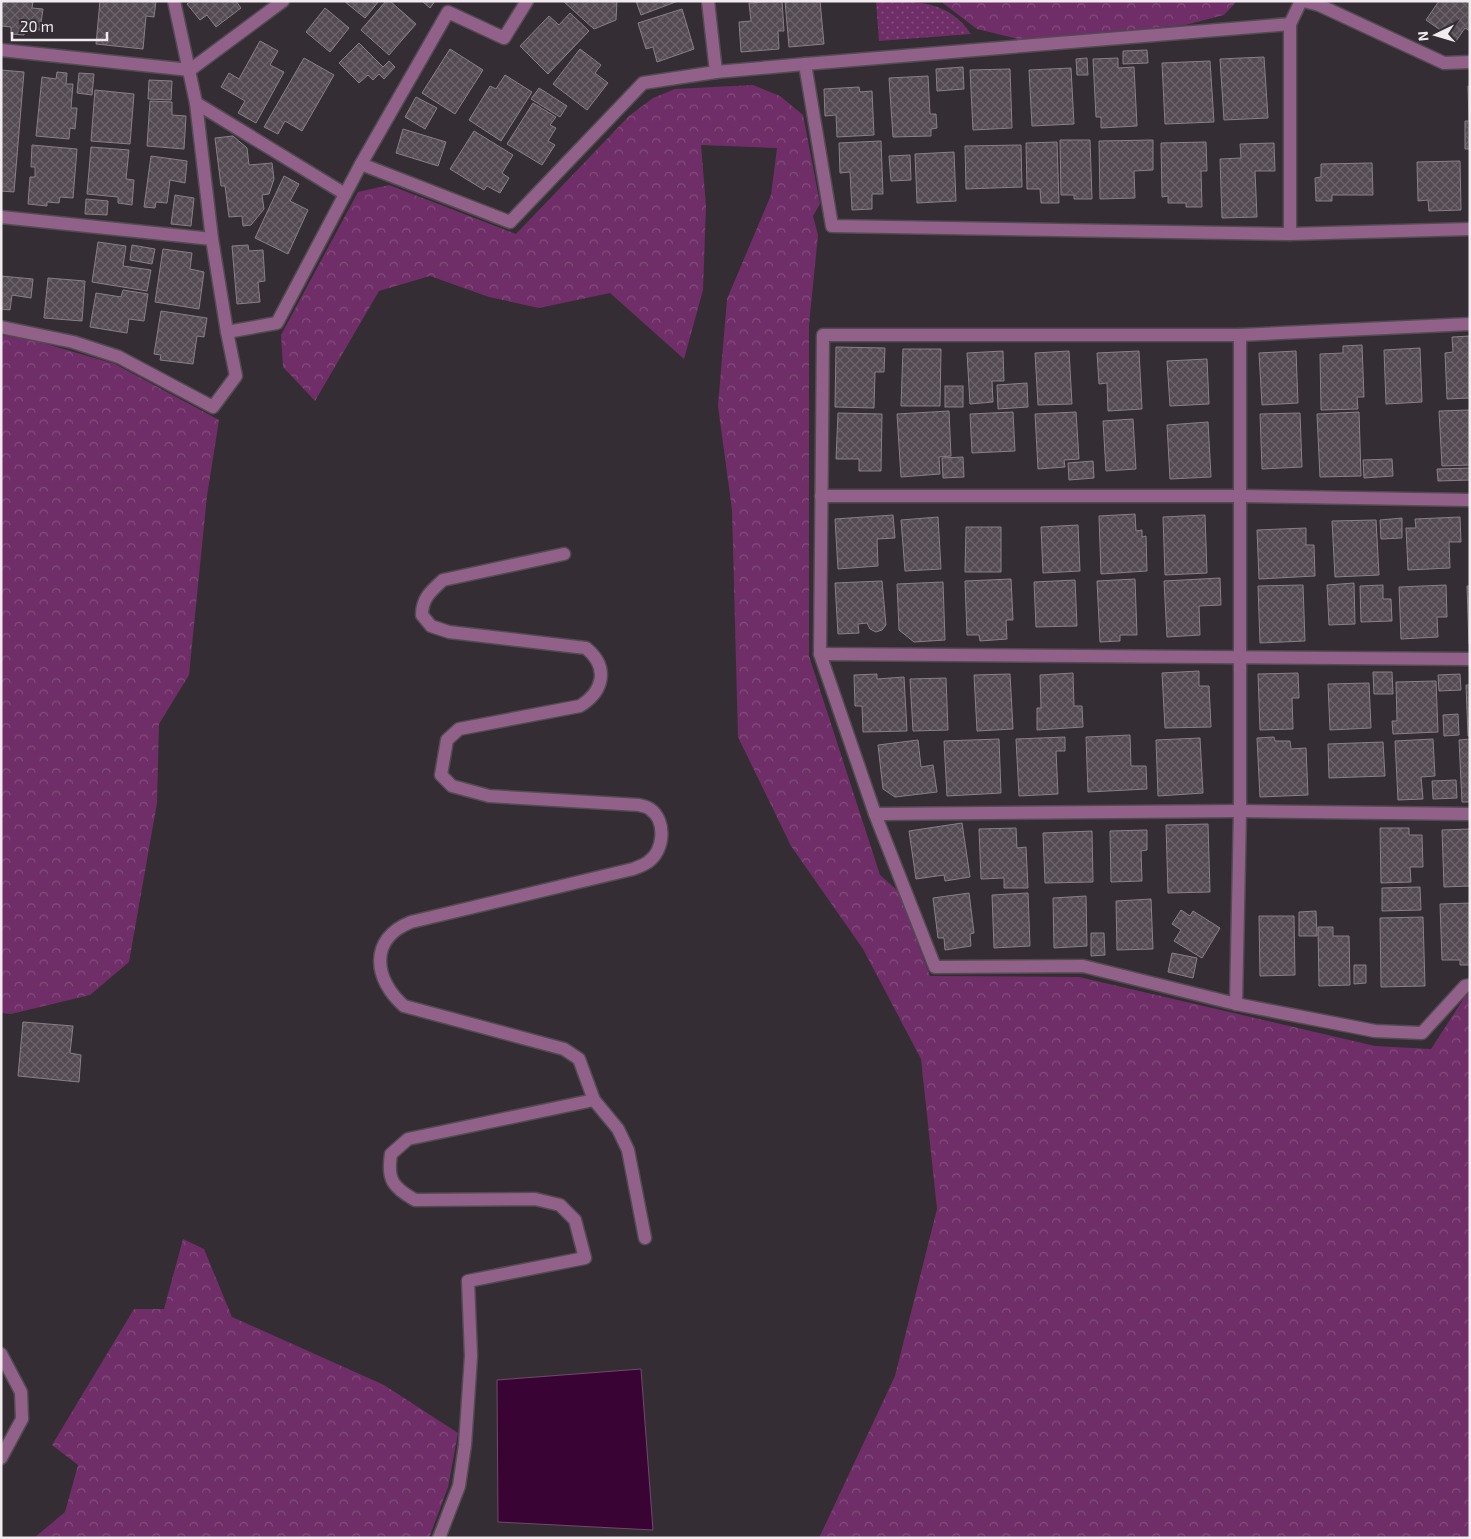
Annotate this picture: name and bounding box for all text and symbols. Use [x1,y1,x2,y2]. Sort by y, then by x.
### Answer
scale bar [12,10,108,42]
north arrow [1411,10,1461,60]
text: 20 m [20,17,54,35]
text: N [1414,30,1431,42]

